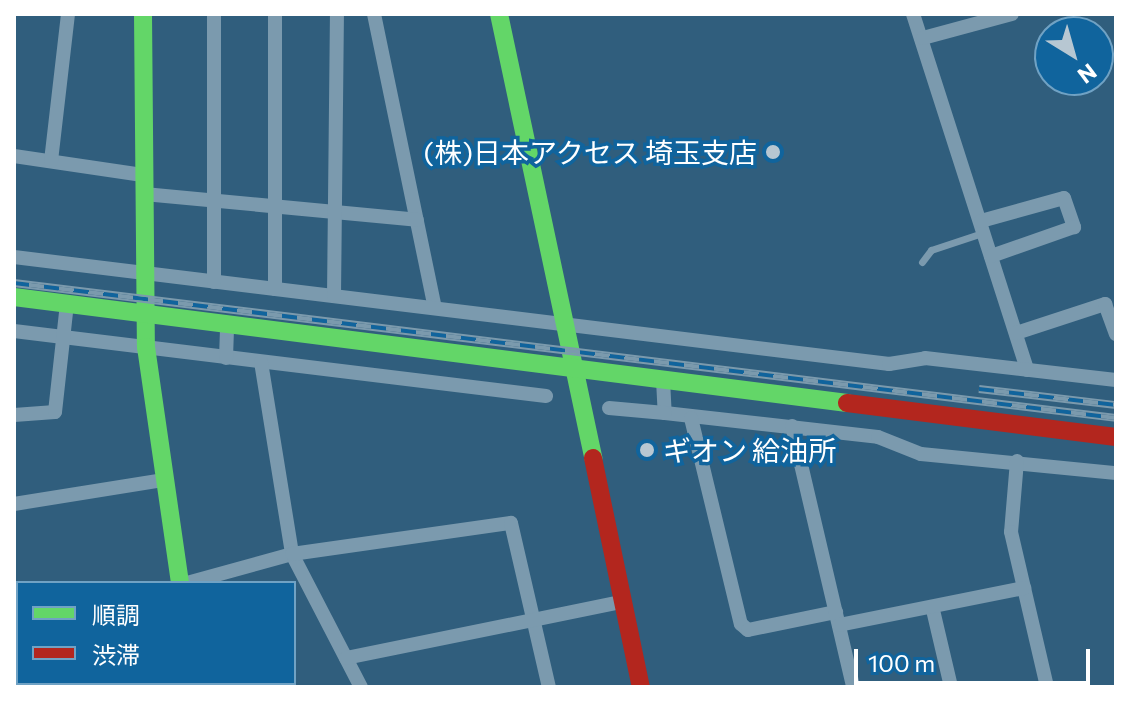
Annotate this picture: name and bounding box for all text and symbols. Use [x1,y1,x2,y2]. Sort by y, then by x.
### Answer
north arrow [1034,16,1114,96]
text: N [1073,58,1102,90]
place label: (株)日本アクセス 埼玉支店 [422,135,757,169]
marker: (株)日本アクセス 埼玉支店 [764,143,782,161]
place label: ギオン 給油所 [663,433,836,467]
marker: ギオン 給油所 [638,441,656,459]
legend [16,581,296,685]
text: 順調 [92,600,140,629]
scale bar [858,633,1094,683]
text: 渋滞 [92,640,140,669]
text: 100 m [868,648,935,677]

